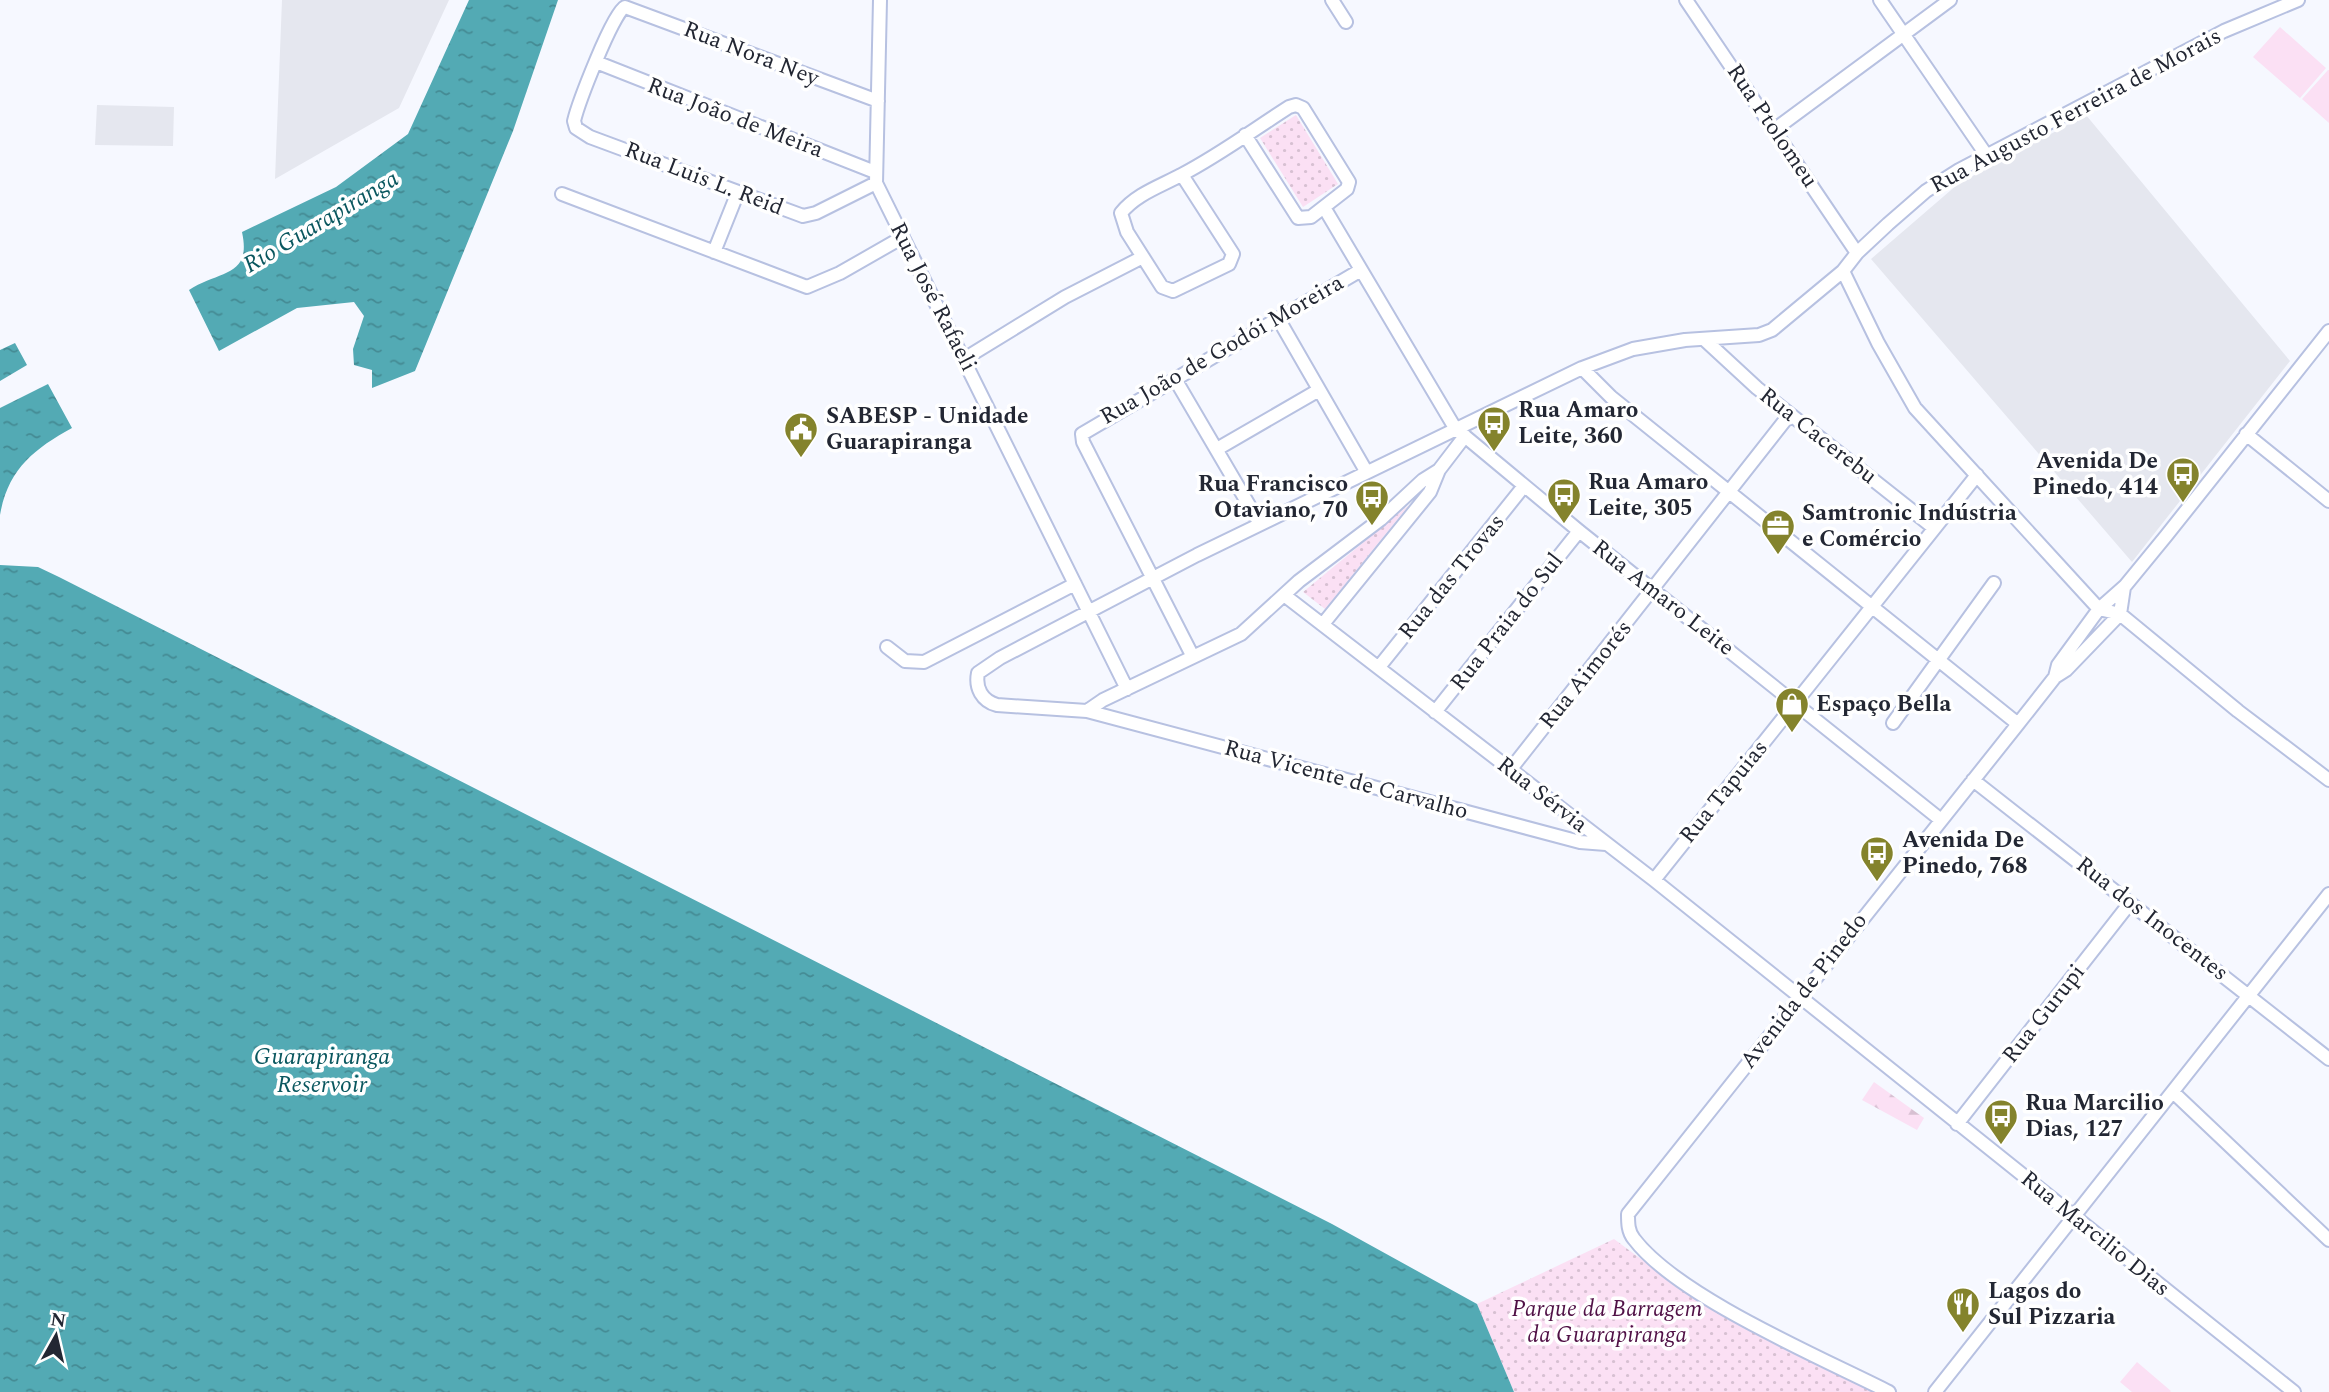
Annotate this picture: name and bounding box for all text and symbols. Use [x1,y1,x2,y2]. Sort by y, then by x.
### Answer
street label: Rua Nora Ney [678,12,825,96]
street label: Rua Augusto Ferreira de Morais [1924,19,2228,203]
street label: Rua Ptolomeu [1717,57,1827,195]
street label: Rua João de Meira [642,68,828,168]
street label: Rua Luis L. Reid [619,133,789,225]
water label: Rio Guarapiranga [236,161,406,283]
street label: Rua José Rafaeli [880,216,986,378]
street label: Rua João de Godói Moreira [1094,266,1350,434]
street label: Rua Cacerebu [1752,379,1884,493]
place label: Rua Amaro Leite, 360 [1518,393,1638,454]
place label: SABESP - Unidade Guarapiranga [826,399,1029,460]
bus stop icon: Rua Amaro Leite, 360 [1475,404,1513,453]
public building icon: SABESP - Unidade Guarapiranga [782,410,820,459]
place label: Avenida De Pinedo, 414 [2032,444,2158,505]
bus stop icon: Avenida De Pinedo, 414 [2164,455,2202,504]
place label: Rua Amaro Leite, 305 [1588,465,1708,526]
place label: Rua Francisco Otaviano, 70 [1198,467,1348,528]
bus stop icon: Rua Amaro Leite, 305 [1545,476,1583,525]
bus stop icon: Rua Francisco Otaviano, 70 [1353,478,1391,527]
place label: Samtronic Indústria e Comércio [1802,496,2017,557]
street label: Rua das Trovas [1390,506,1514,648]
office icon: Samtronic Indústria e Comércio [1759,507,1797,556]
street label: Rua Amaro Leite [1584,531,1742,665]
street label: Rua Praia do Sul [1442,545,1572,699]
street label: Rua Aimorés [1531,613,1641,737]
shop icon: Espaço Bella [1773,685,1811,734]
place label: Espaço Bella [1816,687,1951,722]
street label: Rua Vicente de Carvalho [1220,731,1472,829]
street label: Rua Tapuias [1671,732,1777,852]
street label: Rua Sérvia [1489,748,1595,842]
place label: Avenida De Pinedo, 768 [1902,823,2028,884]
bus stop icon: Avenida De Pinedo, 768 [1858,834,1896,883]
street label: Rua dos Inocentes [2068,848,2236,990]
street label: Avenida de Pinedo [1732,905,1876,1077]
street label: Rua Gurupi [1994,957,2094,1071]
water label: Guarapiranga Reservoir [254,1039,390,1103]
place label: Rua Marcilio Dias, 127 [2025,1086,2164,1147]
bus stop icon: Rua Marcilio Dias, 127 [1982,1097,2020,1146]
street label: Rua Marcilio Dias [2012,1162,2178,1306]
place label: Lagos do Sul Pizzaria [1988,1274,2116,1335]
restaurant icon: Lagos do Sul Pizzaria [1944,1285,1982,1334]
park label: Parque da Barragem da Guarapiranga [1511,1292,1703,1353]
north arrow [21,1301,91,1371]
text: N [48,1305,68,1336]

